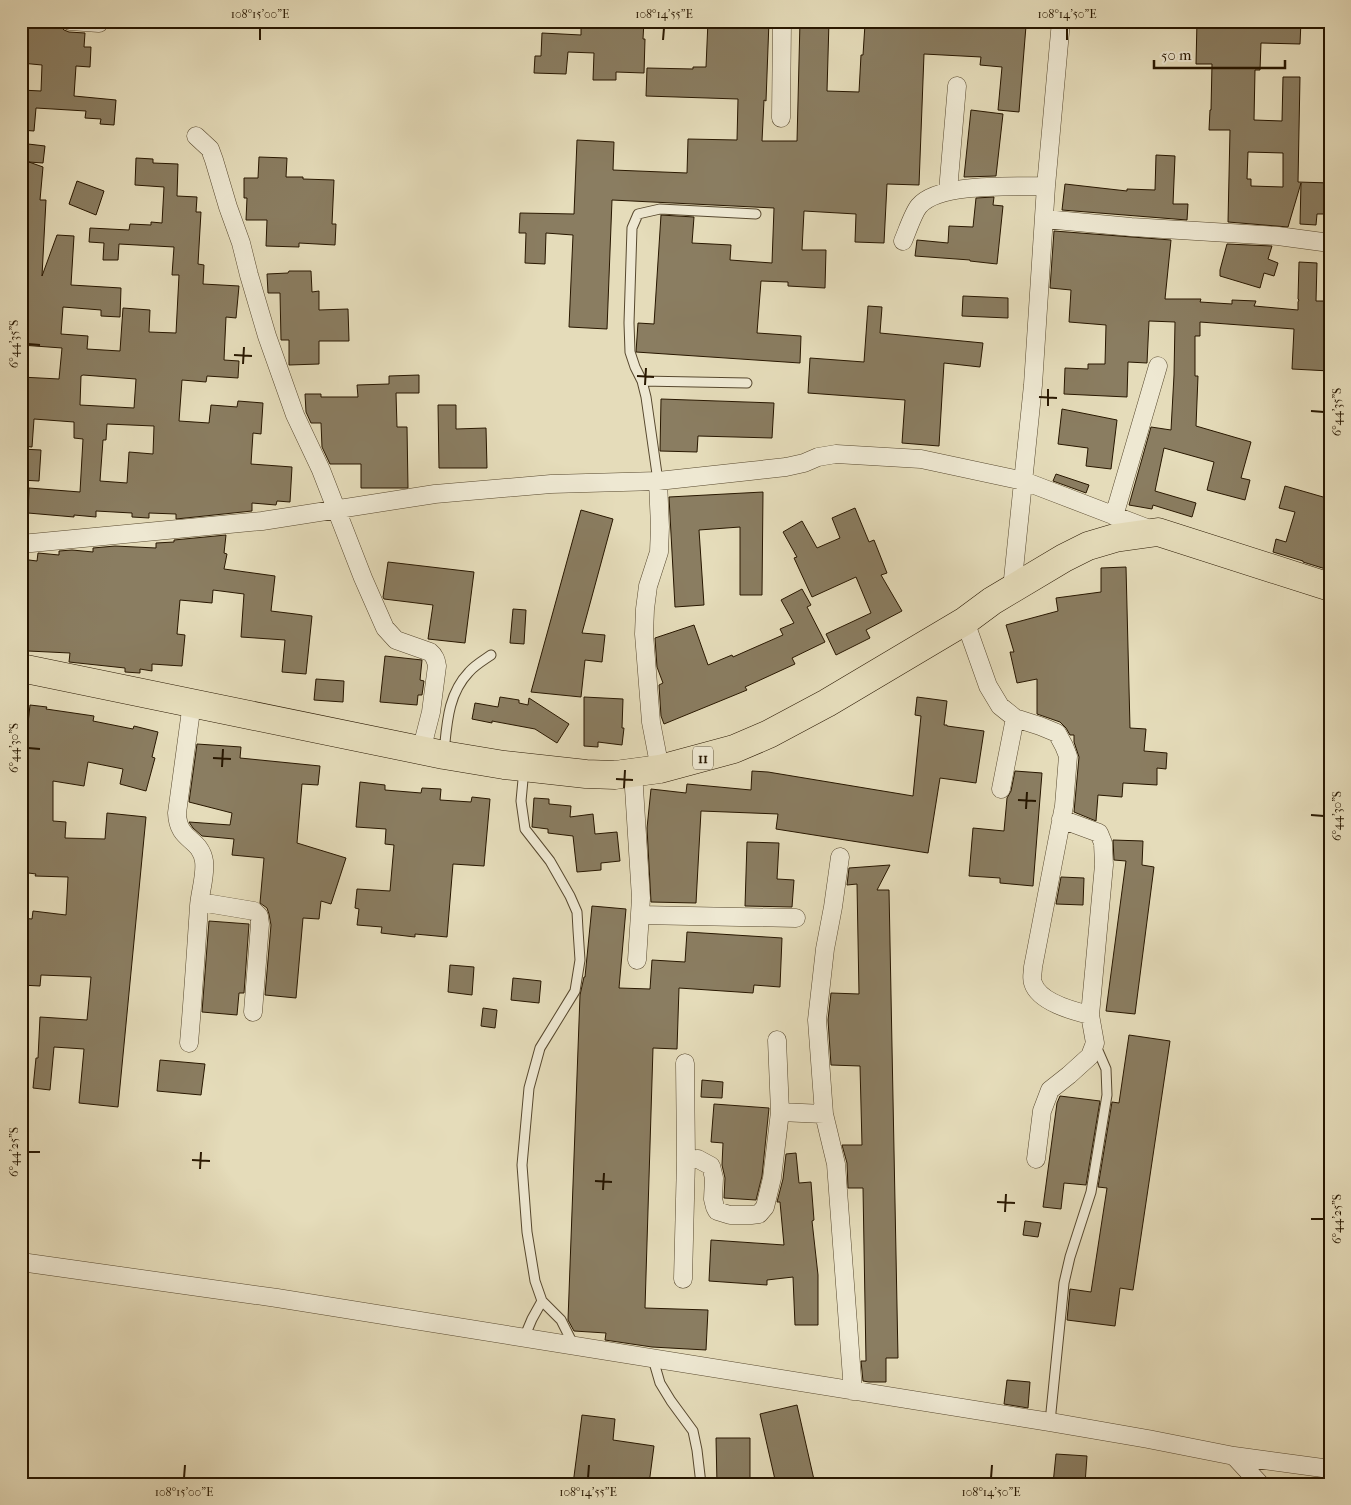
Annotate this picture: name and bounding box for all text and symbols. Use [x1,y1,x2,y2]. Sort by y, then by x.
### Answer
text: 108°15'00"E [231,7,289,21]
text: 108°14'55"E [635,7,693,21]
text: 108°14'50"E [1038,7,1096,21]
scale bar [1154,38,1285,70]
text: 50 m [1161,46,1192,64]
text: 6°44'35"S [7,320,21,368]
text: 6°44'35"S [1330,388,1344,436]
text: 6°44'30"S [7,723,21,773]
road number: 11 [693,746,713,770]
text: 6°44'30"S [1330,791,1344,841]
text: 6°44'25"S [7,1127,21,1177]
text: 6°44'25"S [1330,1194,1344,1244]
text: 108°15'00"E [155,1485,213,1499]
text: 108°14'55"E [559,1485,617,1499]
text: 108°14'50"E [962,1485,1020,1499]

